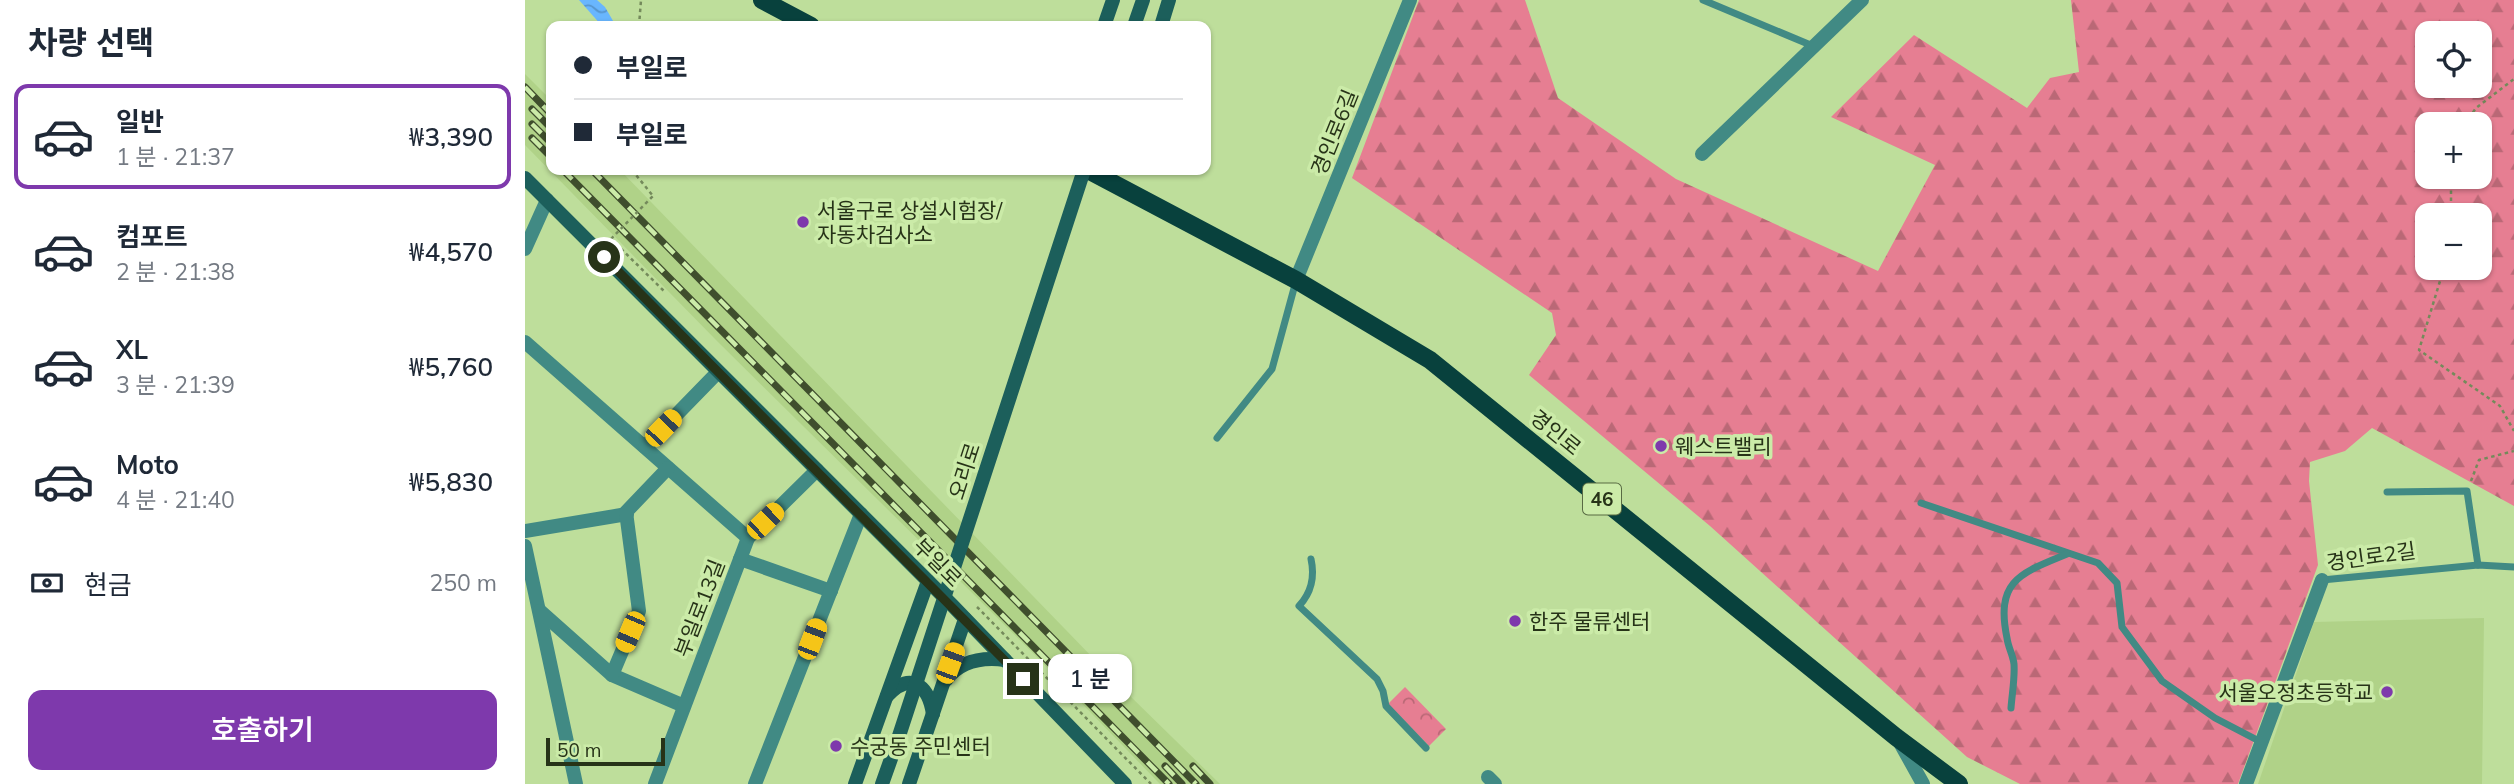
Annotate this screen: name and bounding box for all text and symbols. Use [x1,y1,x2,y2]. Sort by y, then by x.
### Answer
map controls [2415,21,2492,280]
button: locate [2415,21,2492,98]
text: 차량 선택 [28,22,155,62]
text: 부일로 [616,51,688,84]
street label: 경인로6길 [1305,85,1363,179]
icon: car [32,105,95,168]
text: 일반 [116,105,164,138]
button: + [2415,112,2492,189]
text: 부일로 [616,118,688,151]
text: ₩3,390 [409,120,493,153]
text: 1 분 · 21:37 [116,142,235,171]
place label: 서울구로 상설시험장/ 자동차검사소 [817,197,1003,247]
button: − [2415,203,2492,280]
marker: 서울구로 상설시험장/ 자동차검사소 [795,214,811,230]
icon: car [32,220,95,283]
text: 컴포트 [116,220,188,253]
text: ₩4,570 [409,235,493,268]
route start [588,241,620,273]
text: 2 분 · 21:38 [116,257,235,286]
text: XL [116,333,148,366]
icon: car [32,335,95,398]
text: ₩5,760 [409,350,493,383]
text: 3 분 · 21:39 [116,370,235,399]
street label: 경인로 [1525,404,1587,460]
car [641,406,686,450]
place label: 웨스트밸리 [1675,433,1772,459]
marker: 웨스트밸리 [1653,438,1669,454]
street label: 오리로 [943,439,985,503]
text: Moto [116,448,179,481]
icon: car [32,450,95,513]
text: ₩5,830 [409,465,493,498]
road number: 46 [1583,484,1621,514]
text: 4 분 · 21:40 [116,485,235,514]
car [743,499,788,543]
street label: 부일로 [908,532,968,592]
street label: 경인로2길 [2325,537,2417,575]
street label: 부일로13길 [668,556,730,660]
icon: cash [28,564,66,602]
text: 현금 [84,568,132,601]
text: 250 m [429,568,497,597]
place label: 한주 물류센터 [1529,608,1650,634]
car [613,609,648,655]
marker: 한주 물류센터 [1507,613,1523,629]
car [795,616,830,662]
car [933,640,968,686]
callout: 1 분 [1047,654,1131,704]
route end [1007,663,1039,695]
text: 1 분 [1069,664,1111,693]
place label: 서울오정초등학교 [2218,679,2373,705]
marker: 서울오정초등학교 [2379,684,2395,700]
button: 호출하기 [28,690,497,770]
place label: 수궁동 주민센터 [850,733,991,759]
scale bar [546,735,665,767]
text: 50 m [557,738,601,762]
marker: 수궁동 주민센터 [828,738,844,754]

